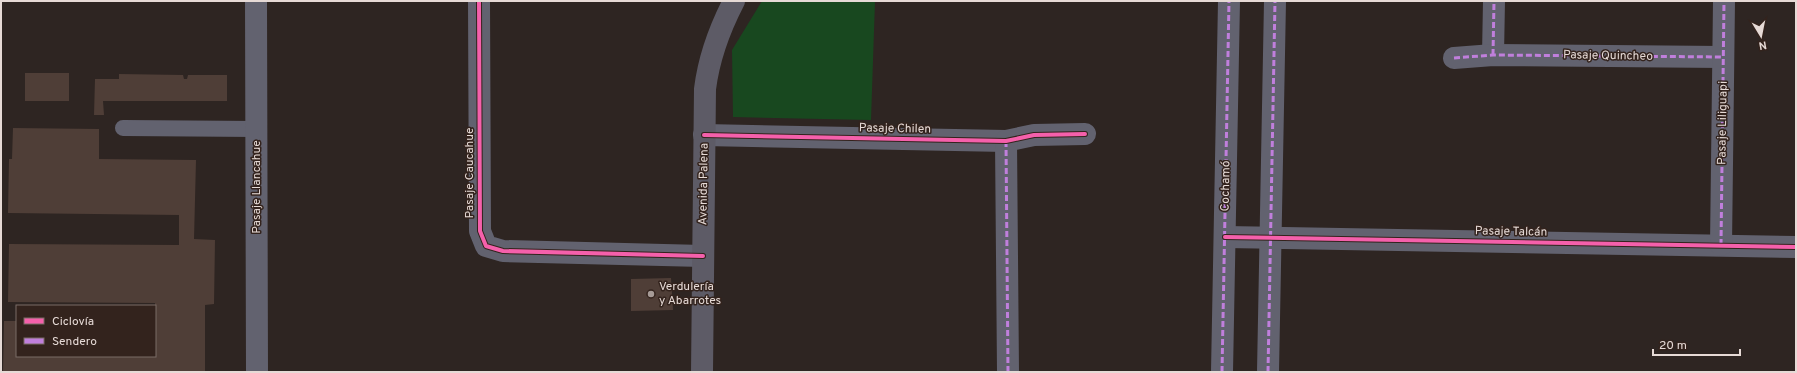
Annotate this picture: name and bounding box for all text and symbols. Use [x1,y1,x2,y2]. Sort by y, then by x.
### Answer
north arrow [1741,16,1781,56]
text: N [1757,37,1768,52]
street label: Pasaje Quincheo [1563,47,1653,65]
street label: Pasaje Liliguapi [1714,81,1732,165]
street label: Pasaje Chilen [859,120,931,138]
street label: Pasaje Caucahue [462,127,478,219]
street label: Pasaje Llancahue [249,140,265,234]
street label: Avenida Palena [695,143,713,225]
street label: Cochamó [1218,160,1234,212]
street label: Pasaje Talcán [1475,223,1547,241]
place label: Verdulería y Abarrotes [659,279,721,309]
marker: Verdulería y Abarrotes [646,289,656,299]
legend [16,305,156,357]
text: Ciclovía [52,314,94,330]
scale bar [1653,331,1740,357]
text: Sendero [52,334,97,350]
text: 20 m [1659,338,1687,354]

